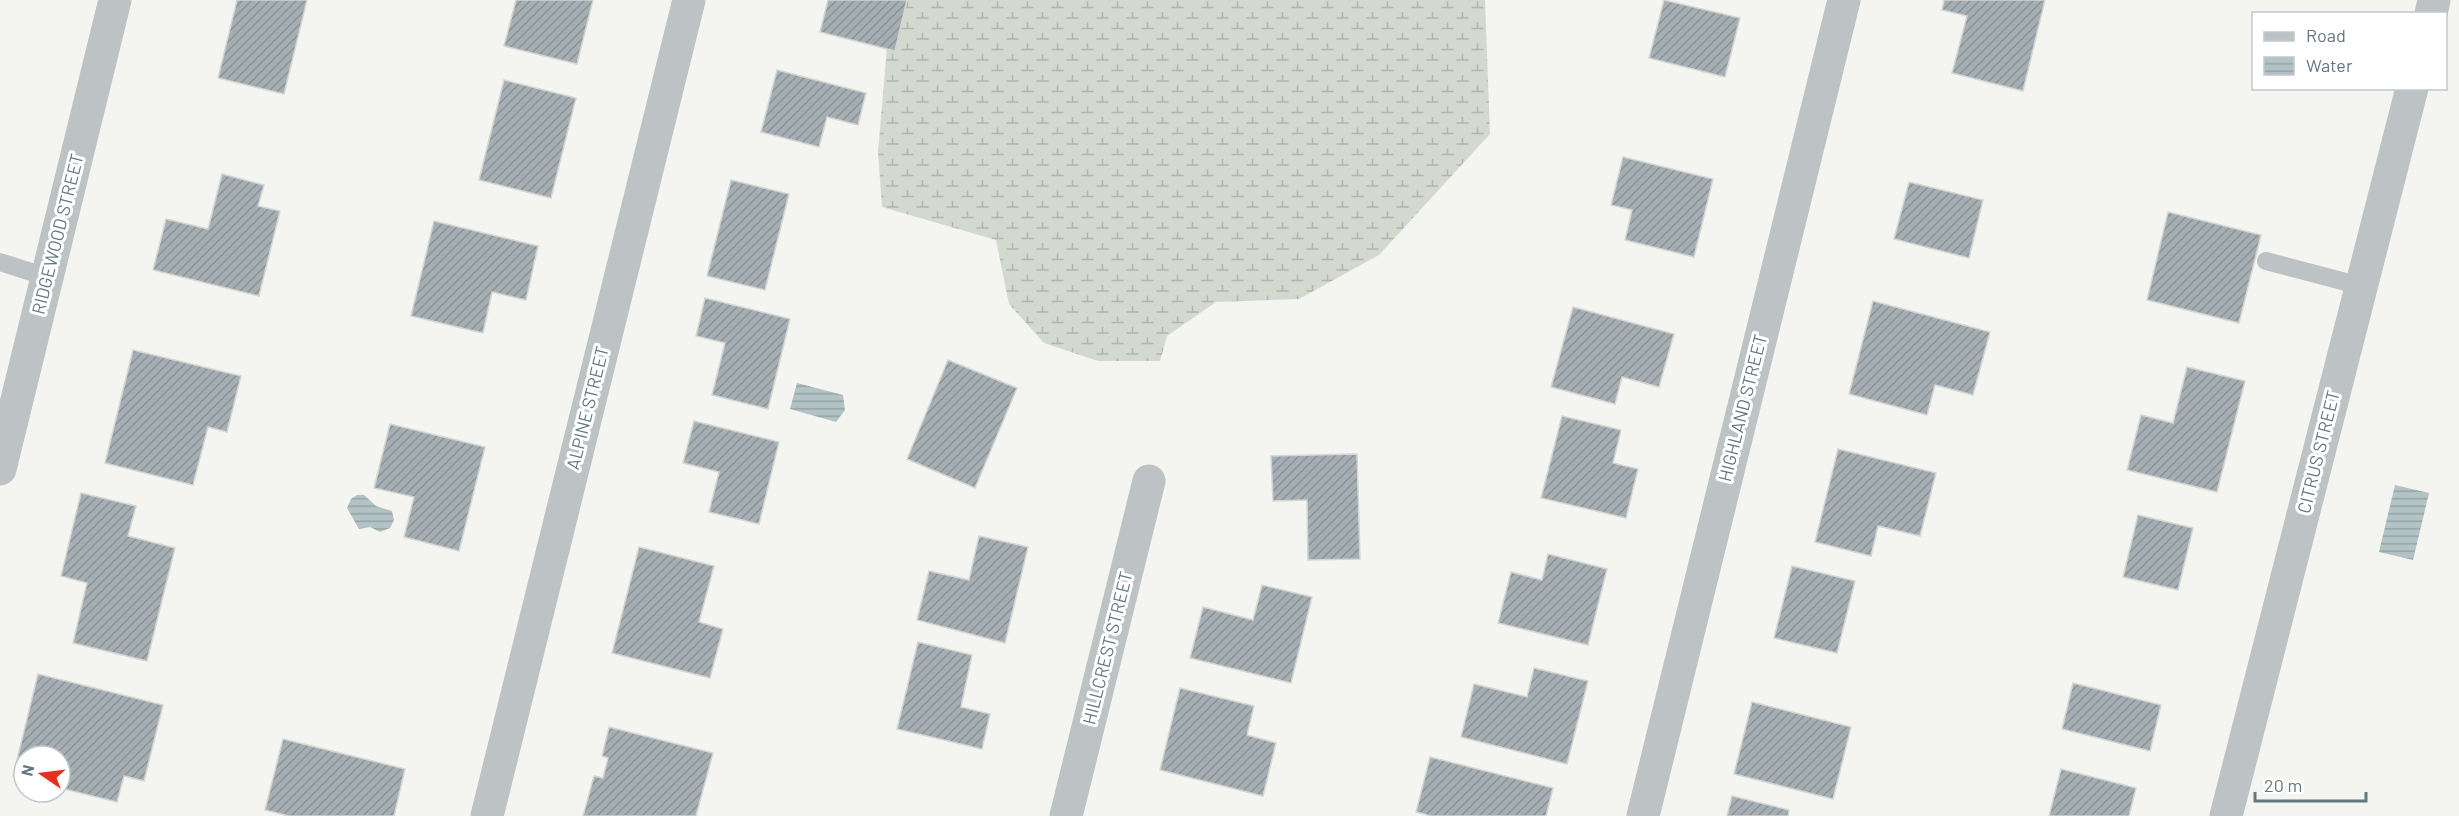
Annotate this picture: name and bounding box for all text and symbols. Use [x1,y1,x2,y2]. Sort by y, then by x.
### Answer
legend [2252,12,2447,90]
text: Road [2306,24,2346,46]
text: Water [2306,54,2353,76]
street label: RIDGEWOOD STREET [26,151,88,316]
street label: HIGHLAND STREET [1713,332,1771,484]
street label: ALPINE STREET [561,344,613,472]
street label: CITRUS STREET [2292,388,2344,516]
street label: HILLCREST STREET [1077,569,1137,727]
north arrow [12,744,72,804]
text: N [16,763,37,778]
scale bar [2255,765,2366,803]
text: 20 m [2264,774,2302,796]

